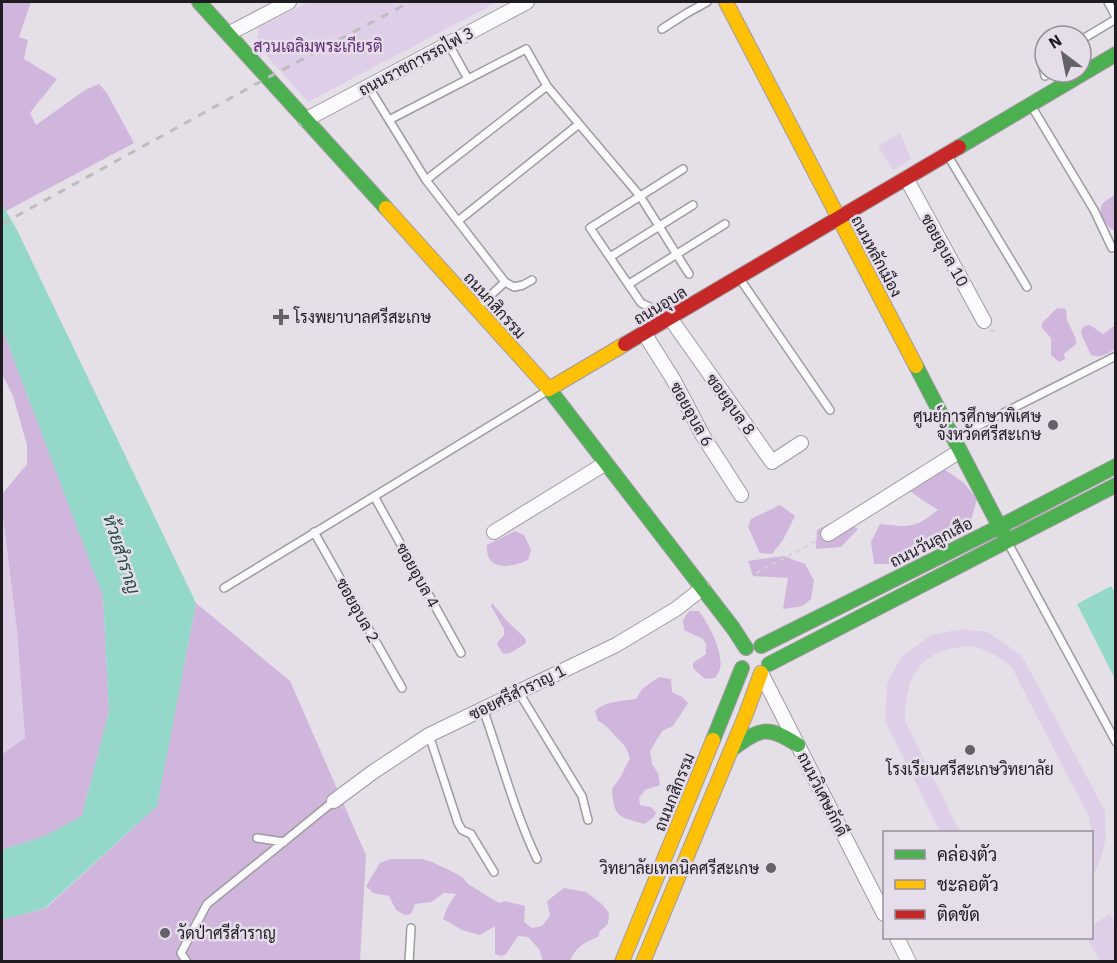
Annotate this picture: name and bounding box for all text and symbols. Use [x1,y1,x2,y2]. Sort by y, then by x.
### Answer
street label: ถนนราชการรถไฟ 3 [354,21,477,100]
north arrow [1033,24,1093,84]
text: N [1045,30,1065,53]
park label: สวนเฉลิมพระเกียรติ [253,35,383,56]
street label: ซอยอุบล 10 [915,210,973,291]
street label: ถนนหลักเมือง [847,212,907,300]
street label: ถนนกสิกรรม [460,268,530,342]
street label: ถนนอุบล [630,281,691,330]
place label: โรงพยาบาลศรีสะเกษ [293,306,431,327]
marker: โรงพยาบาลศรีสะเกษ [272,308,290,326]
street label: ซอยอุบล 8 [700,369,760,440]
street label: ซอยอุบล 6 [664,378,718,451]
place label: ศูนย์การศึกษาพิเศษ จังหวัดศรีสะเกษ [913,404,1041,444]
marker: ศูนย์การศึกษาพิเศษ จังหวัดศรีสะเกษ [1046,418,1060,432]
water label: ห้วยสำราญ [98,511,146,597]
street label: ถนนวันลูกเสือ [886,513,977,573]
street label: ซอยอุบล 4 [390,539,444,612]
street label: ซอยอุบล 2 [330,574,384,647]
street label: ซอยศรีสำราญ 1 [465,659,569,724]
marker: โรงเรียนศรีสะเกษวิทยาลัย [963,743,977,757]
street label: ถนนวิเศษภักดี [793,748,854,839]
street label: ถนนกสิกรรม [649,750,699,834]
place label: โรงเรียนศรีสะเกษวิทยาลัย [885,758,1054,779]
legend [883,831,1093,939]
text: คล่องตัว [937,843,997,866]
place label: วิทยาลัยเทคนิคศรีสะเกษ [599,857,759,878]
marker: วิทยาลัยเทคนิคศรีสะเกษ [764,861,778,875]
text: ชะลอตัว [937,873,999,896]
text: ติดขัด [937,903,980,926]
place label: วัดป่าศรีสำราญ [177,922,276,943]
marker: วัดป่าศรีสำราญ [158,926,172,940]

